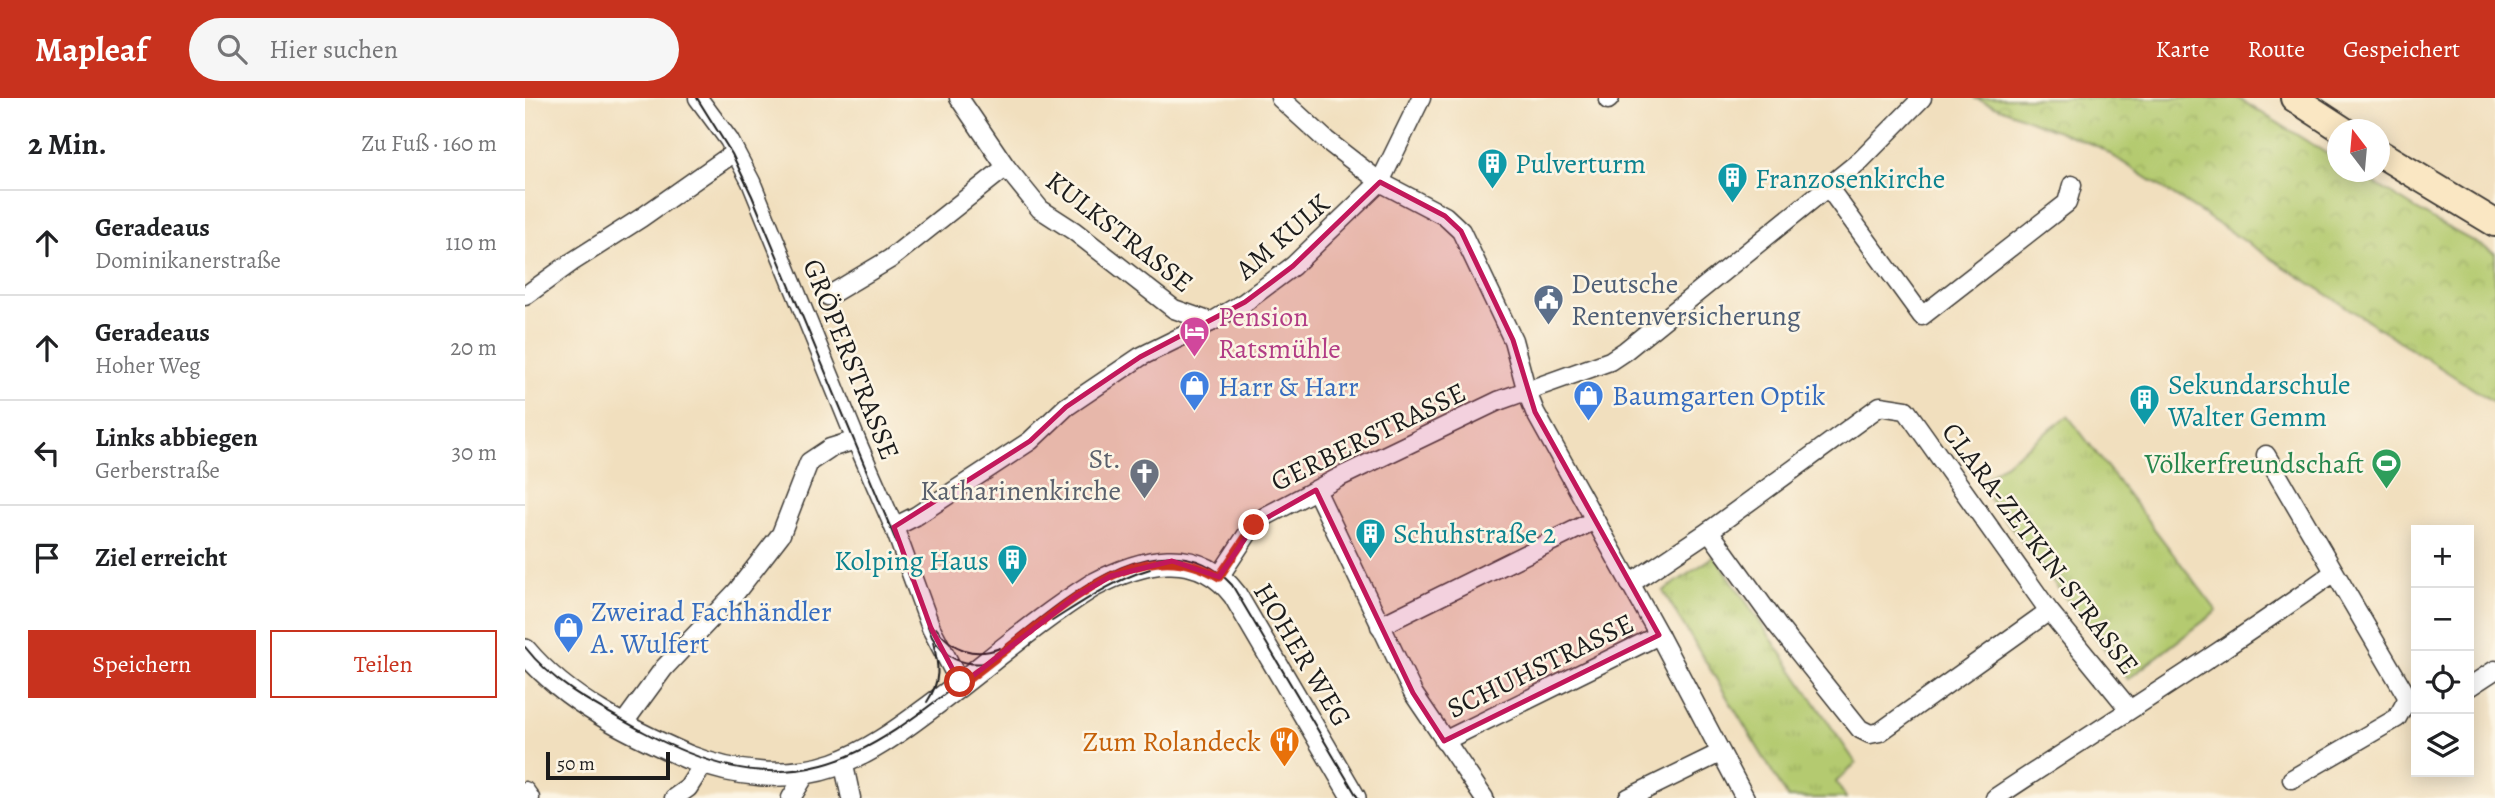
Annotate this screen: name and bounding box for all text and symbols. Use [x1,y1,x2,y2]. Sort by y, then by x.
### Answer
search box [189,18,679,81]
text: Mapleaf [35,27,147,72]
icon: search [213,30,251,68]
text: Hier suchen [269,32,398,67]
text: Karte [2156,33,2209,65]
text: Route [2247,33,2305,65]
text: Gespeichert [2343,33,2460,65]
north arrow [2327,119,2390,182]
text: 2 Min. [28,124,107,164]
text: Zu Fuß · 160 m [361,128,497,159]
place label: Pulverturm [1515,145,1646,183]
building icon: Pulverturm [1475,146,1509,190]
place label: Franzosenkirche [1755,160,1945,198]
building icon: Franzosenkirche [1715,161,1749,205]
street label: KULKSTRASSE [1038,162,1201,301]
street label: AM KULK [1227,185,1338,289]
text: Geradeaus [95,210,210,245]
icon: ahead [28,224,66,262]
text: 110 m [445,227,497,258]
text: Dominikanerstraße [95,245,281,276]
street label: GRÖPERSTRASSE [793,253,909,466]
place label: Deutsche Rentenversicherung [1571,265,1801,335]
public building icon: Deutsche Rentenversicherung [1531,282,1565,326]
place label: Pension Ratsmühle [1218,298,1341,368]
text: Geradeaus [95,315,210,350]
hotel icon: Pension Ratsmühle [1178,315,1212,359]
icon: ahead [28,329,66,367]
text: 20 m [450,332,497,363]
text: Hoher Weg [95,350,201,381]
place label: Sekundarschule Walter Gemm [2167,366,2351,436]
place label: Harr & Harr [1218,368,1359,406]
shop icon: Harr & Harr [1178,369,1212,413]
street label: GERBERSTRASSE [1265,373,1472,501]
place label: Baumgarten Optik [1612,377,1826,415]
shop icon: Baumgarten Optik [1572,378,1606,422]
building icon: Sekundarschule Walter Gemm [2128,383,2162,427]
street label: CLARA-ZETKIN-STRASSE [1933,415,2148,682]
text: Links abbiegen [95,420,258,455]
icon: left [28,434,66,472]
text: 30 m [451,437,497,468]
place label: St. Katharinenkirche [920,440,1121,510]
place label: Völkerfreundschaft [2144,445,2364,483]
sports icon: Völkerfreundschaft [2370,446,2404,490]
text: Gerberstraße [95,455,220,486]
church icon: St. Katharinenkirche [1127,457,1161,501]
route end [1238,509,1269,540]
place label: Schuhstraße 2 [1393,515,1556,553]
building icon: Schuhstraße 2 [1353,516,1387,560]
map controls [2411,525,2474,777]
button: + [2411,525,2474,588]
icon: arrive [28,539,66,577]
text: Ziel erreicht [95,540,228,575]
place label: Kolping Haus [834,542,989,580]
building icon: Kolping Haus [995,543,1029,587]
street label: HOHER WEG [1244,575,1360,734]
button: − [2411,588,2474,651]
place label: Zweirad Fachhändler A. Wulfert [590,593,832,663]
street label: SCHUHSTRASSE [1441,604,1640,728]
shop icon: Zweirad Fachhändler A. Wulfert [551,610,585,654]
button: Speichern [28,630,256,698]
button: Teilen [270,630,497,698]
button: locate [2411,651,2474,714]
route start [944,666,975,697]
button: layers [2411,714,2474,777]
place label: Zum Rolandeck [1083,723,1261,761]
restaurant icon: Zum Rolandeck [1267,724,1301,768]
scale bar [546,749,670,781]
text: 50 m [557,751,595,777]

